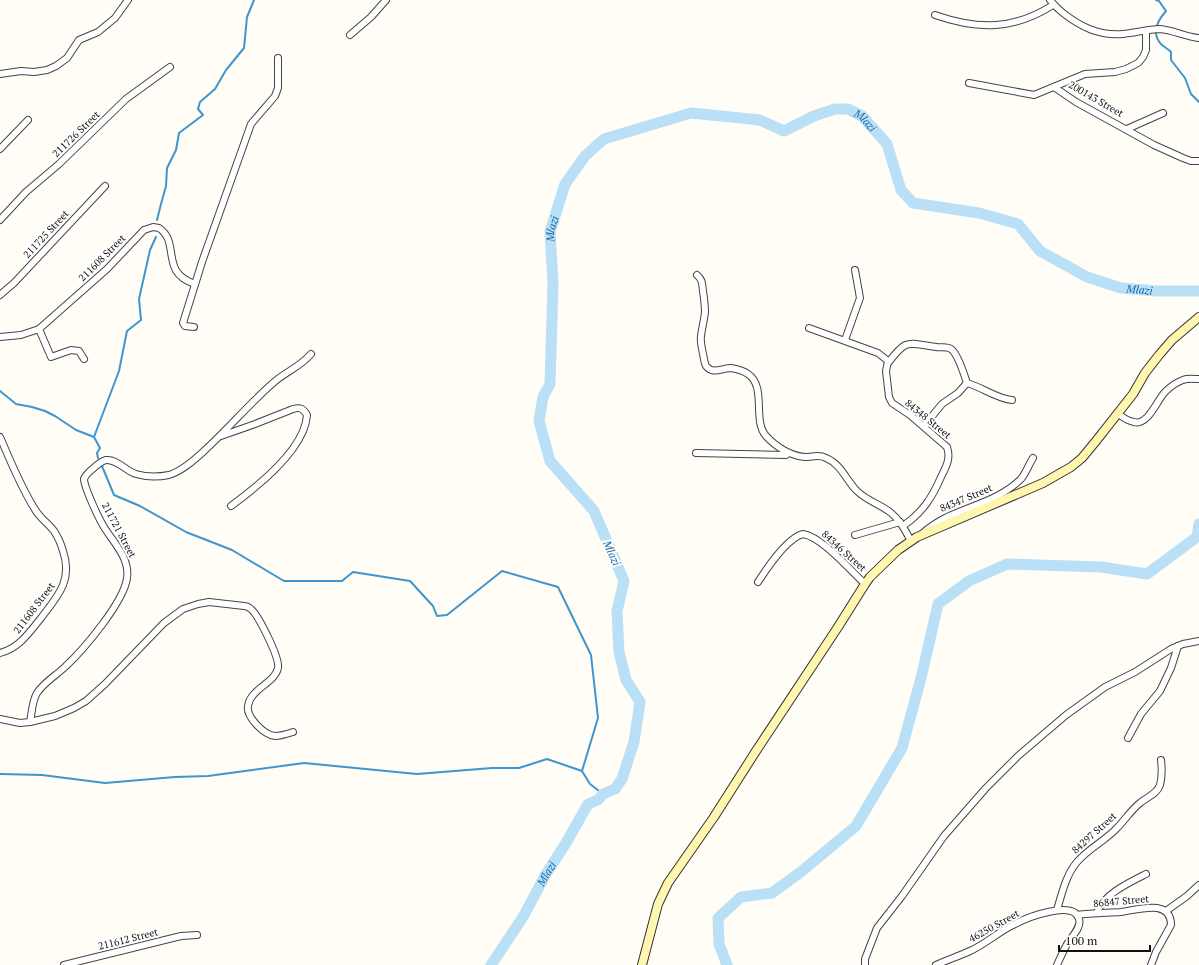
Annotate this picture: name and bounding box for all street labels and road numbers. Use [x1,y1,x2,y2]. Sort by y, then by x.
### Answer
street label: 200143 Street [1066,78,1126,120]
street label: 211726 Street [50,108,103,160]
street label: 211725 Street [20,207,72,261]
street label: 211608 Street [76,232,128,284]
street label: 84348 Street [902,396,954,442]
street label: 84347 Street [938,481,994,515]
street label: 211721 Street [99,500,139,560]
street label: 84346 Street [819,528,869,575]
street label: 211608 Street [10,579,58,636]
street label: 84297 Street [1069,809,1119,856]
street label: 86847 Street [1093,892,1150,910]
street label: 46250 Street [966,907,1022,945]
street label: 211612 Street [97,925,159,953]

